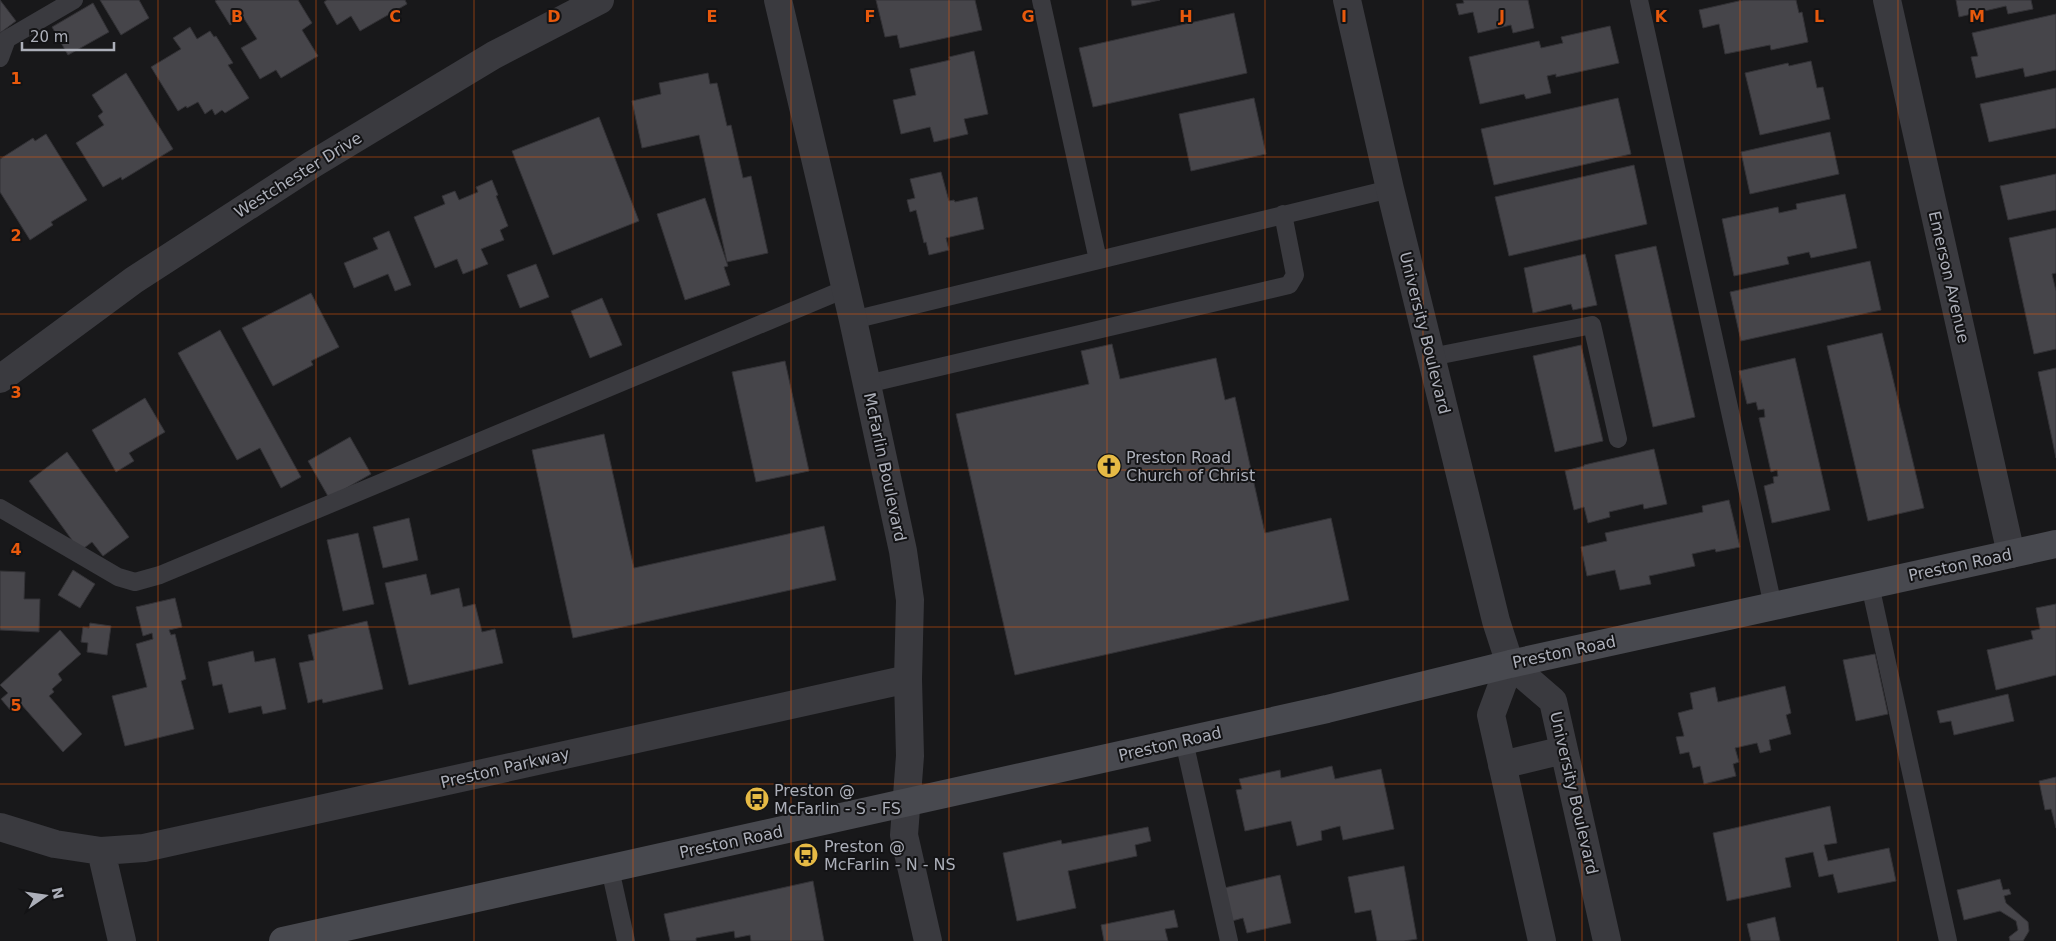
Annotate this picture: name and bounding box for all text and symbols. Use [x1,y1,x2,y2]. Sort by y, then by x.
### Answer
text: B [231,7,243,26]
text: C [389,7,401,26]
text: D [547,7,561,26]
text: E [707,7,717,26]
text: F [865,7,875,26]
text: G [1021,7,1035,26]
text: H [1179,7,1193,26]
text: I [1341,7,1347,26]
text: J [1498,7,1505,26]
text: K [1655,7,1668,26]
text: L [1814,7,1824,26]
text: M [1969,7,1985,26]
scale bar [22,20,115,52]
text: 20 m [30,28,68,46]
text: 1 [10,69,22,88]
street label: Westchester Drive [231,128,365,222]
street label: Emerson Avenue [1925,209,1973,345]
text: 2 [10,226,22,245]
street label: University Boulevard [1396,250,1454,416]
text: 3 [10,383,22,402]
street label: McFarlin Boulevard [860,391,910,543]
place label: Preston Road Church of Christ [1126,448,1255,485]
church icon: Preston Road Church of Christ [1096,453,1122,479]
text: 4 [10,540,22,559]
street label: Preston Road [1907,545,2013,585]
street label: Preston Road [1511,632,1617,672]
text: 5 [10,696,22,715]
street label: University Boulevard [1546,710,1602,876]
street label: Preston Road [1117,723,1223,765]
street label: Preston Parkway [439,744,571,792]
place label: Preston @ McFarlin - S - FS [774,781,901,818]
bus stop icon: Preston @ McFarlin - S - FS [744,786,770,812]
street label: Preston Road [678,822,784,862]
place label: Preston @ McFarlin - N - NS [824,837,956,874]
bus stop icon: Preston @ McFarlin - N - NS [793,842,819,868]
north arrow [20,871,70,921]
text: N [49,886,67,901]

